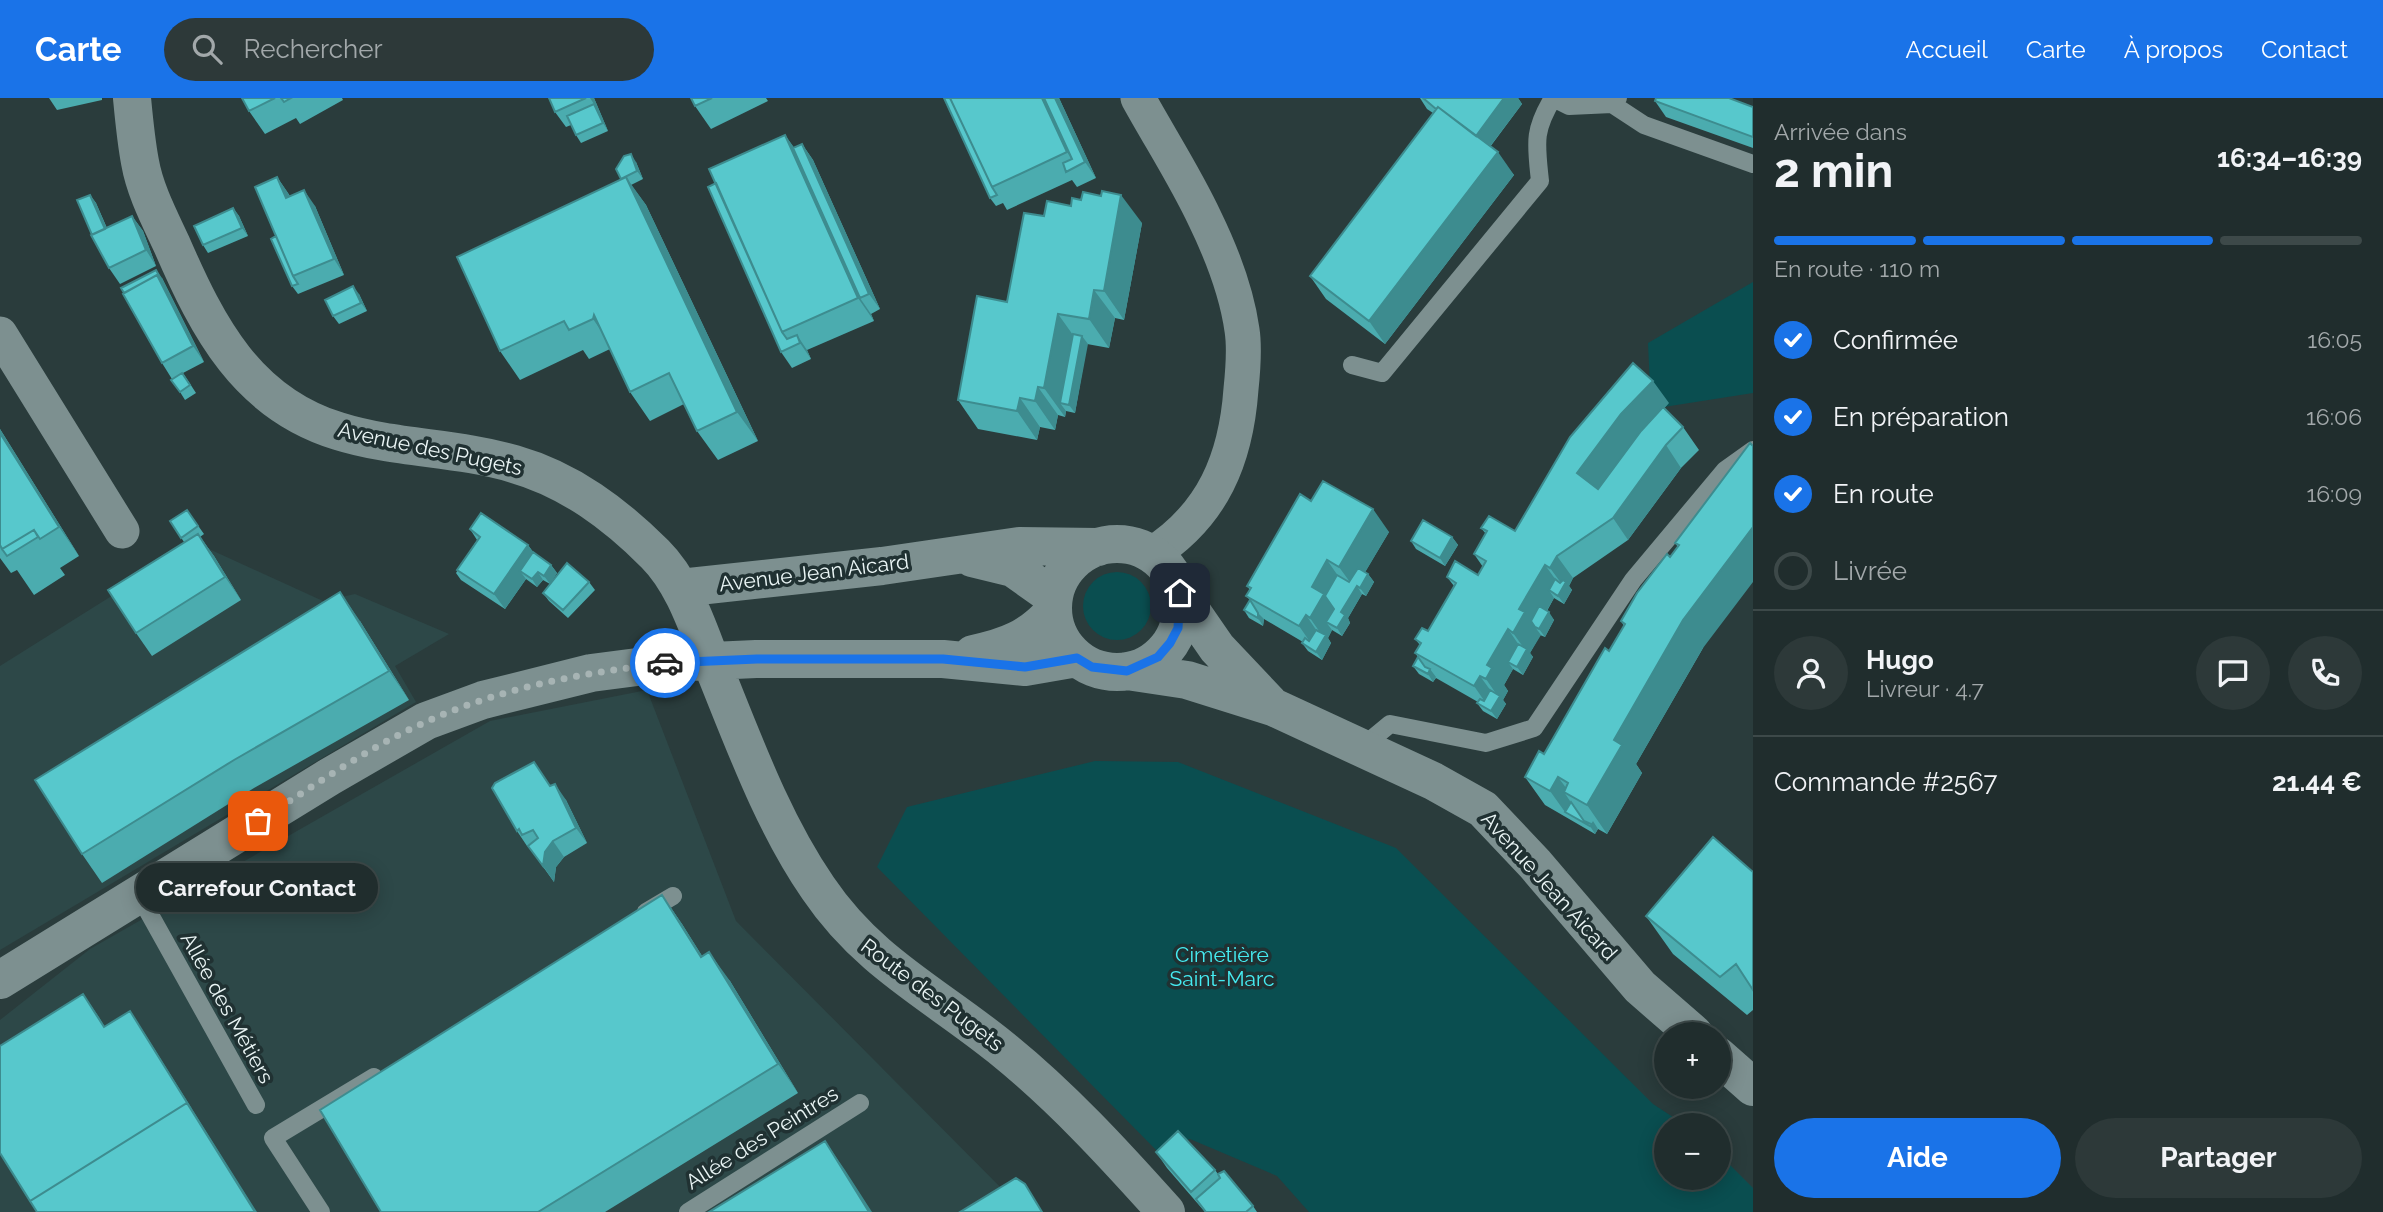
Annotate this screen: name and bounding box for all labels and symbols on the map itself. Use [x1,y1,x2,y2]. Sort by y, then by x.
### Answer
street label: Avenue des Pugets [336,417,525,480]
street label: Avenue Jean Aicard [718,548,910,597]
pin [1150,563,1210,623]
courier [630,628,700,698]
pin [228,791,288,851]
street label: Avenue Jean Aicard [1476,806,1623,965]
callout: Carrefour Contact [137,863,379,912]
street label: Allée des Métiers [176,928,279,1087]
street label: Route des Pugets [856,933,1008,1056]
park label: Cimetière Saint-Marc [1169,942,1275,991]
street label: Allée des Peintres [681,1081,843,1195]

